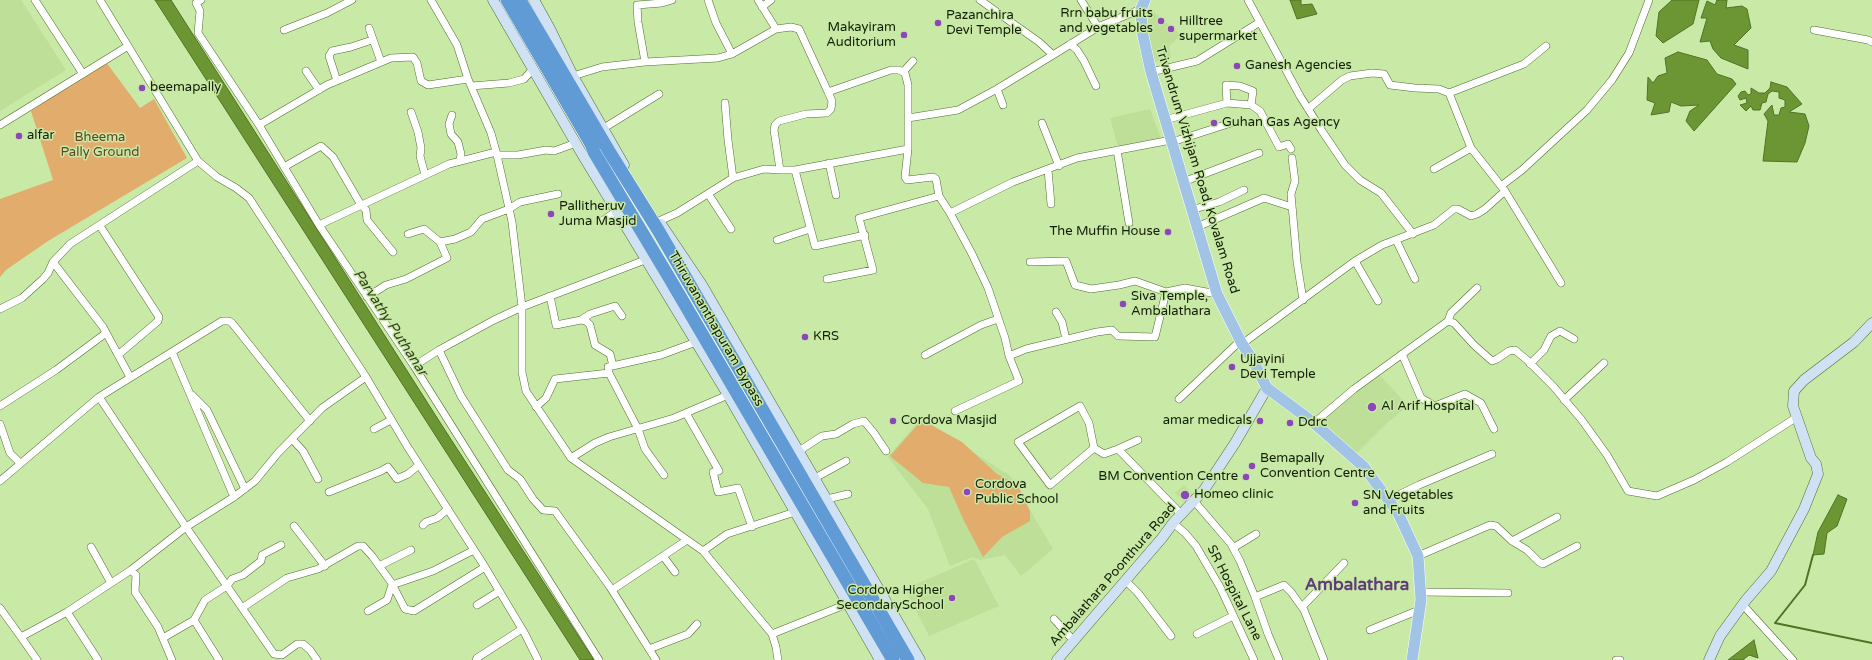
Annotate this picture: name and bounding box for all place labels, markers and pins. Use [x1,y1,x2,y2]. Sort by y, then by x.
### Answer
place label: Rrn babu fruits and vegetables [1059,6,1153,37]
place label: Pazanchira Devi Temple [946,8,1021,39]
place label: Hilltree supermarket [1179,14,1257,45]
marker: Rrn babu fruits and vegetables [1156,16,1166,26]
marker: Pazanchira Devi Temple [933,18,943,28]
place label: Makayiram Auditorium [826,20,896,51]
marker: Hilltree supermarket [1166,24,1176,34]
marker: Makayiram Auditorium [899,30,909,40]
place label: Ganesh Agencies [1245,58,1352,74]
marker: Ganesh Agencies [1232,61,1242,71]
place label: beemapally [150,80,221,96]
marker: beemapally [137,83,147,93]
place label: Guhan Gas Agency [1222,115,1340,131]
marker: Guhan Gas Agency [1209,118,1219,128]
place label: alfar [27,128,55,144]
marker: alfar [14,131,24,141]
place label: Pallitheruv Juma Masjid [559,199,636,230]
marker: Pallitheruv Juma Masjid [546,209,556,219]
place label: The Muffin House [1049,224,1160,240]
marker: The Muffin House [1163,227,1173,237]
place label: Siva Temple, Ambalathara [1131,289,1211,320]
marker: Siva Temple, Ambalathara [1118,299,1128,309]
place label: KRS [813,329,839,345]
marker: KRS [800,332,810,342]
place label: Ujjayini Devi Temple [1240,352,1315,383]
marker: Ujjayini Devi Temple [1227,362,1237,372]
place label: Al Arif Hospital [1381,399,1474,415]
marker: Al Arif Hospital [1366,401,1378,413]
place label: Cordova Masjid [901,413,997,429]
place label: amar medicals [1163,413,1252,429]
place label: Ddrc [1298,415,1327,431]
marker: Cordova Masjid [888,416,898,426]
marker: amar medicals [1255,416,1265,426]
marker: Ddrc [1285,418,1295,428]
place label: Bemapally Convention Centre [1260,451,1375,482]
marker: Bemapally Convention Centre [1247,461,1257,471]
place label: BM Convention Centre [1098,469,1238,485]
marker: BM Convention Centre [1241,472,1251,482]
place label: Cordova Public School [975,477,1058,508]
marker: Cordova Public School [962,487,972,497]
place label: Homeo clinic [1194,487,1274,503]
place label: SN Vegetables and Fruits [1363,488,1453,519]
marker: Homeo clinic [1179,489,1191,501]
marker: SN Vegetables and Fruits [1350,498,1360,508]
place label: Cordova Higher SecondarySchool [837,583,944,614]
marker: Cordova Higher SecondarySchool [947,593,957,603]

